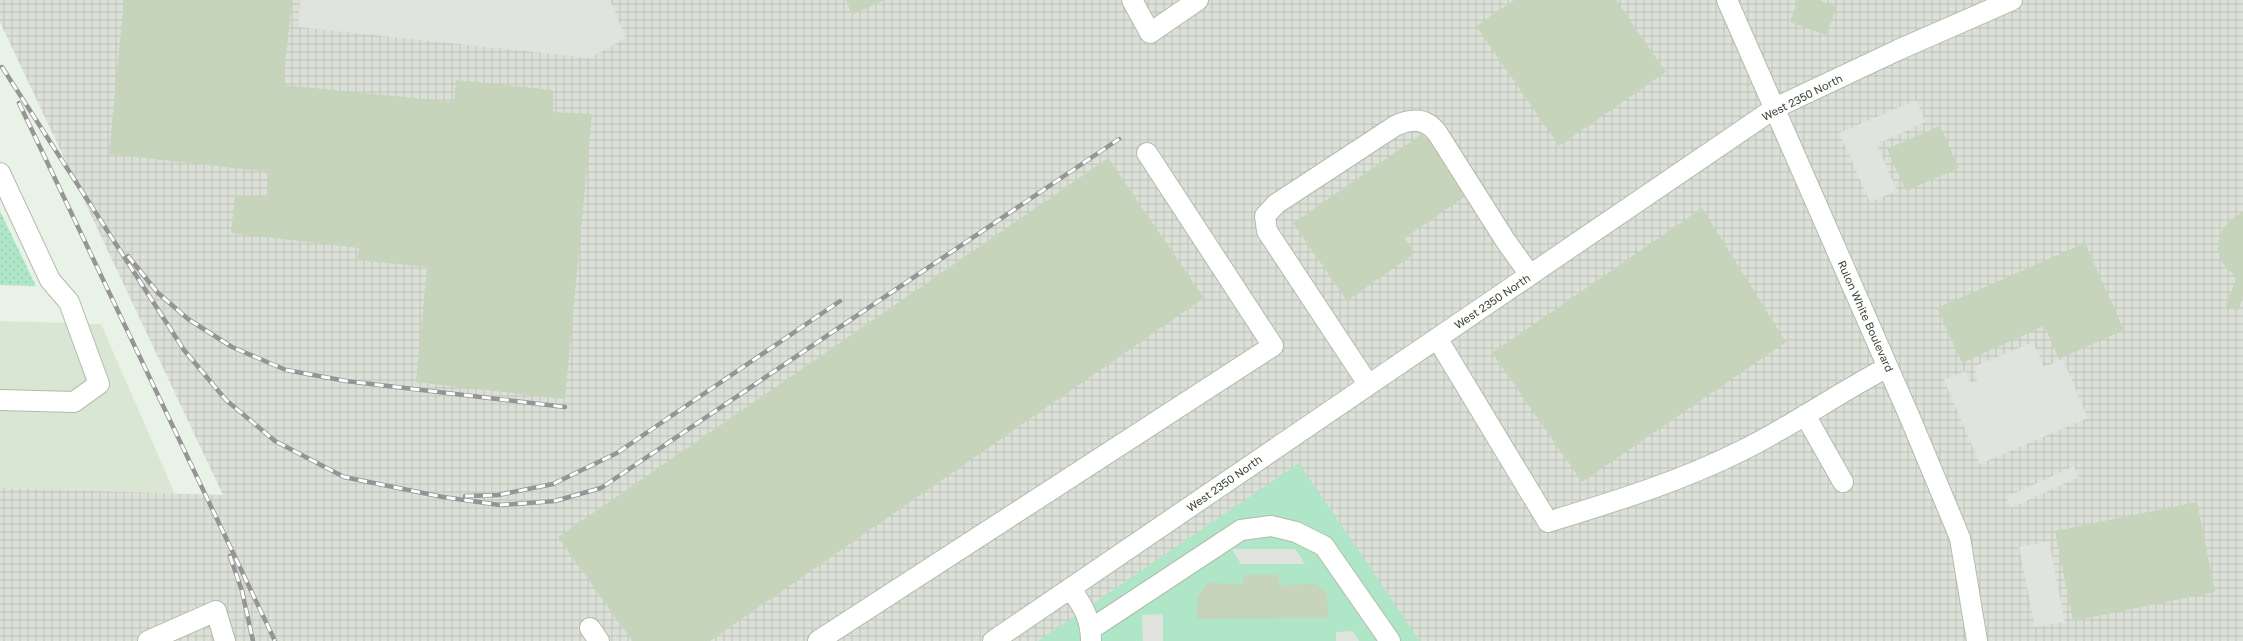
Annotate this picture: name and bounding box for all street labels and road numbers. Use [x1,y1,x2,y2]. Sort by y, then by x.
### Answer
street label: West 2350 North [1759,71,1845,123]
street label: Rulon White Boulevard [1836,258,1896,374]
street label: West 2350 North [1452,271,1532,331]
street label: West 2350 North [1184,452,1264,514]

